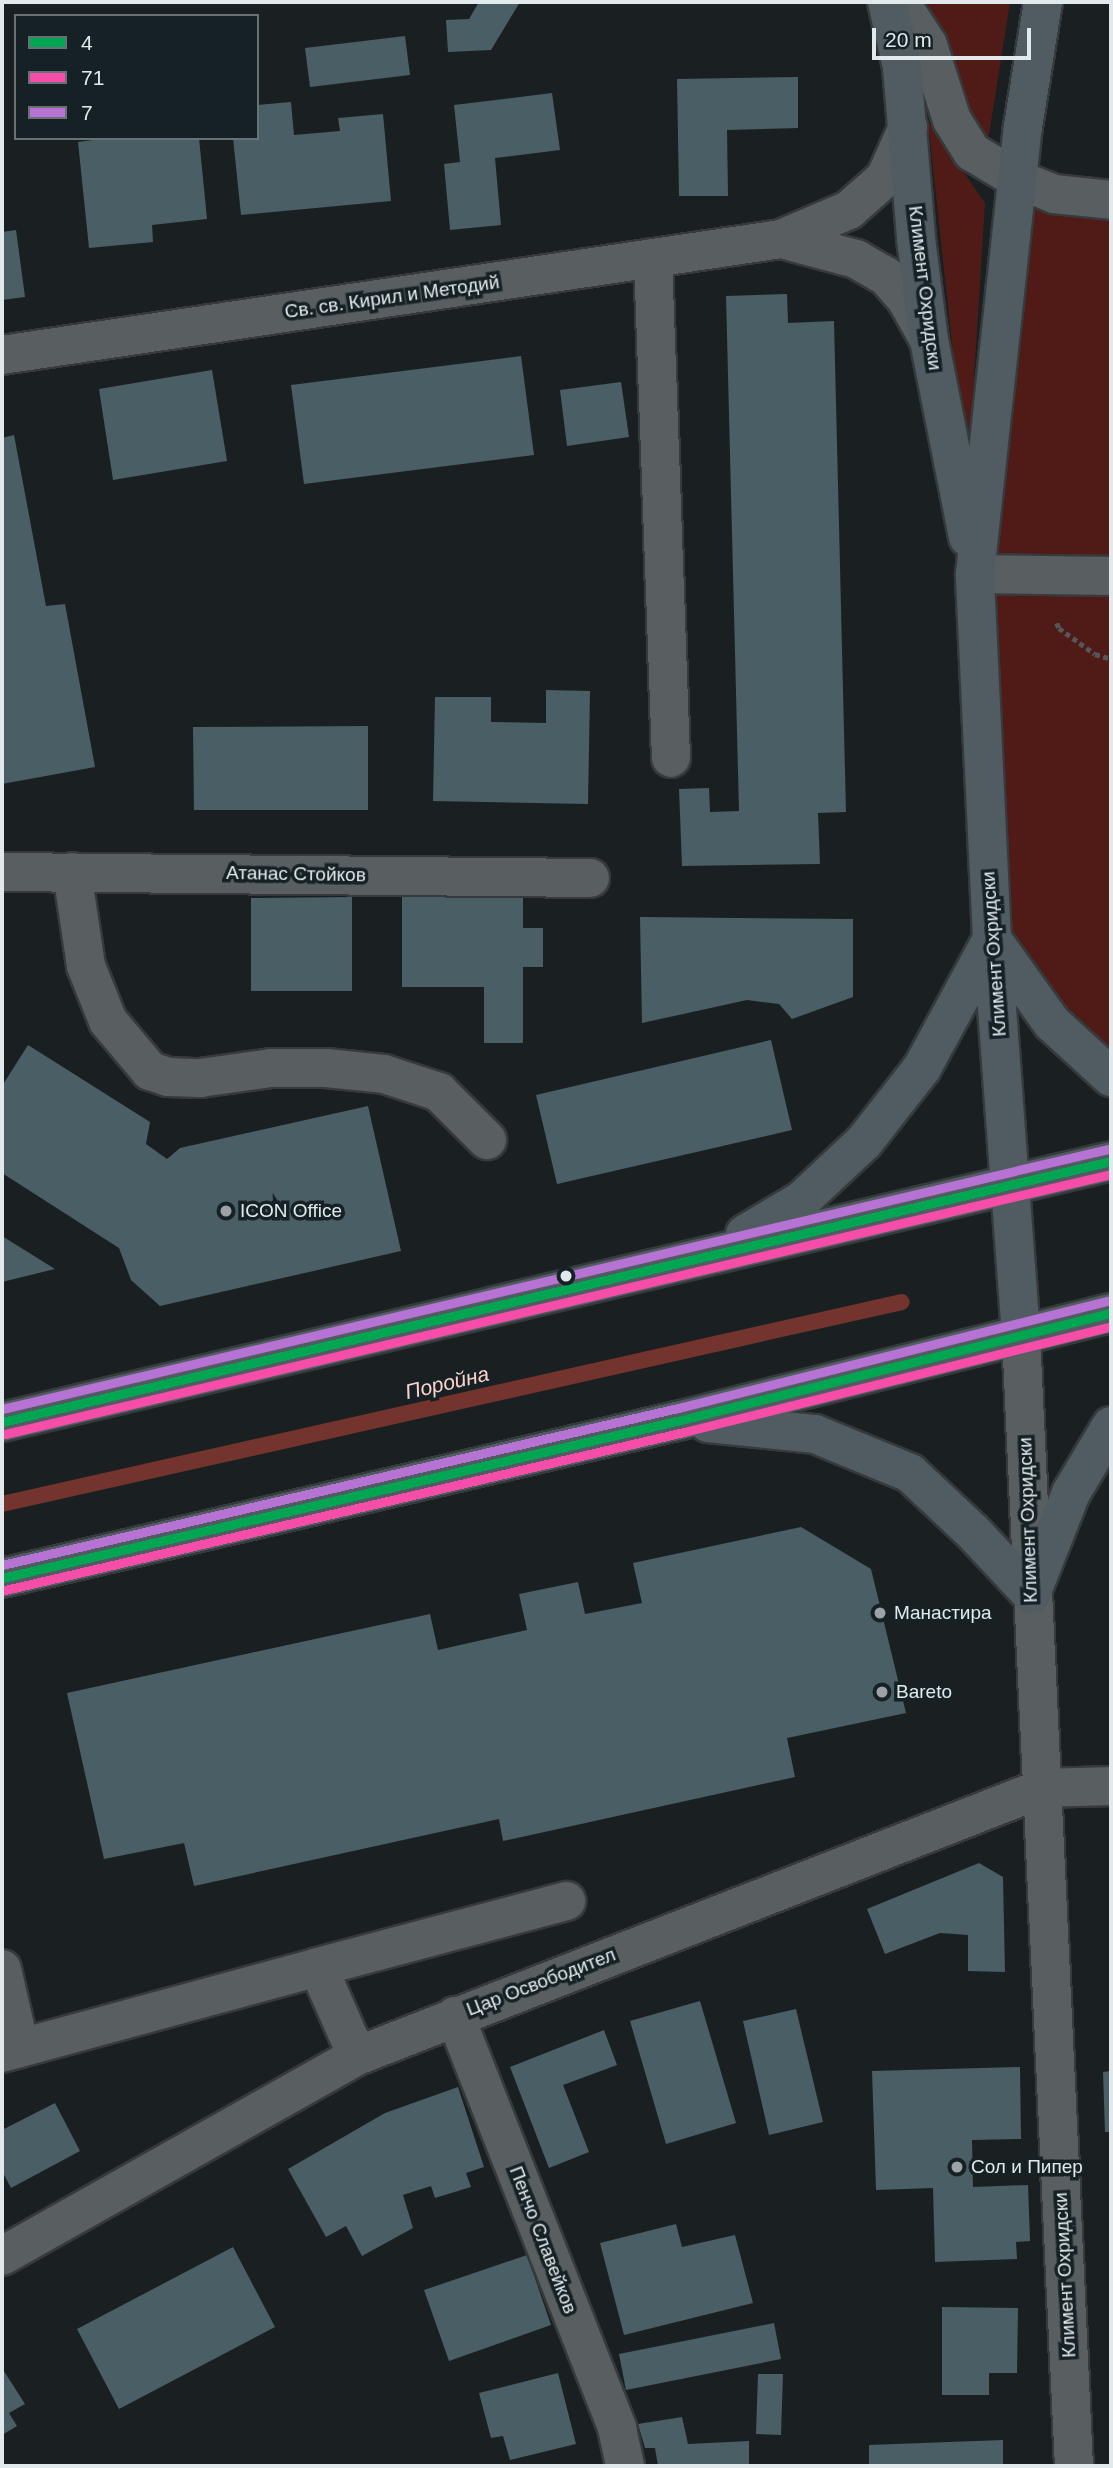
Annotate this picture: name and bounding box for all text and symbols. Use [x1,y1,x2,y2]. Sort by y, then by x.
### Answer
legend [14,14,259,140]
scale bar [875,14,1034,58]
text: 20 m [885,28,932,51]
text: 4 [81,31,93,54]
text: 71 [81,66,104,89]
text: 7 [81,101,93,124]
street label: Климент Охридски [904,204,946,372]
street label: Св. св. Кирил и Методий [283,271,501,323]
street label: Атанас Стойков [226,861,366,887]
street label: Климент Охридски [977,871,1011,1037]
place label: ICON Office [240,1200,342,1222]
marker: ICON Office [218,1203,234,1219]
unlabelled marker [559,1269,573,1283]
water label: Поройна [403,1361,491,1405]
street label: Климент Охридски [1014,1437,1042,1603]
place label: Манастира [894,1602,992,1624]
marker: Манастира [872,1605,888,1621]
place label: Bareto [896,1681,952,1703]
marker: Bareto [874,1684,890,1700]
street label: Цар Освободител [463,1943,619,2021]
place label: Сол и Пипер [971,2156,1083,2178]
marker: Сол и Пипер [949,2159,965,2175]
street label: Пенчо Славейков [504,2163,582,2317]
street label: Климент Охридски [1049,2192,1081,2358]

